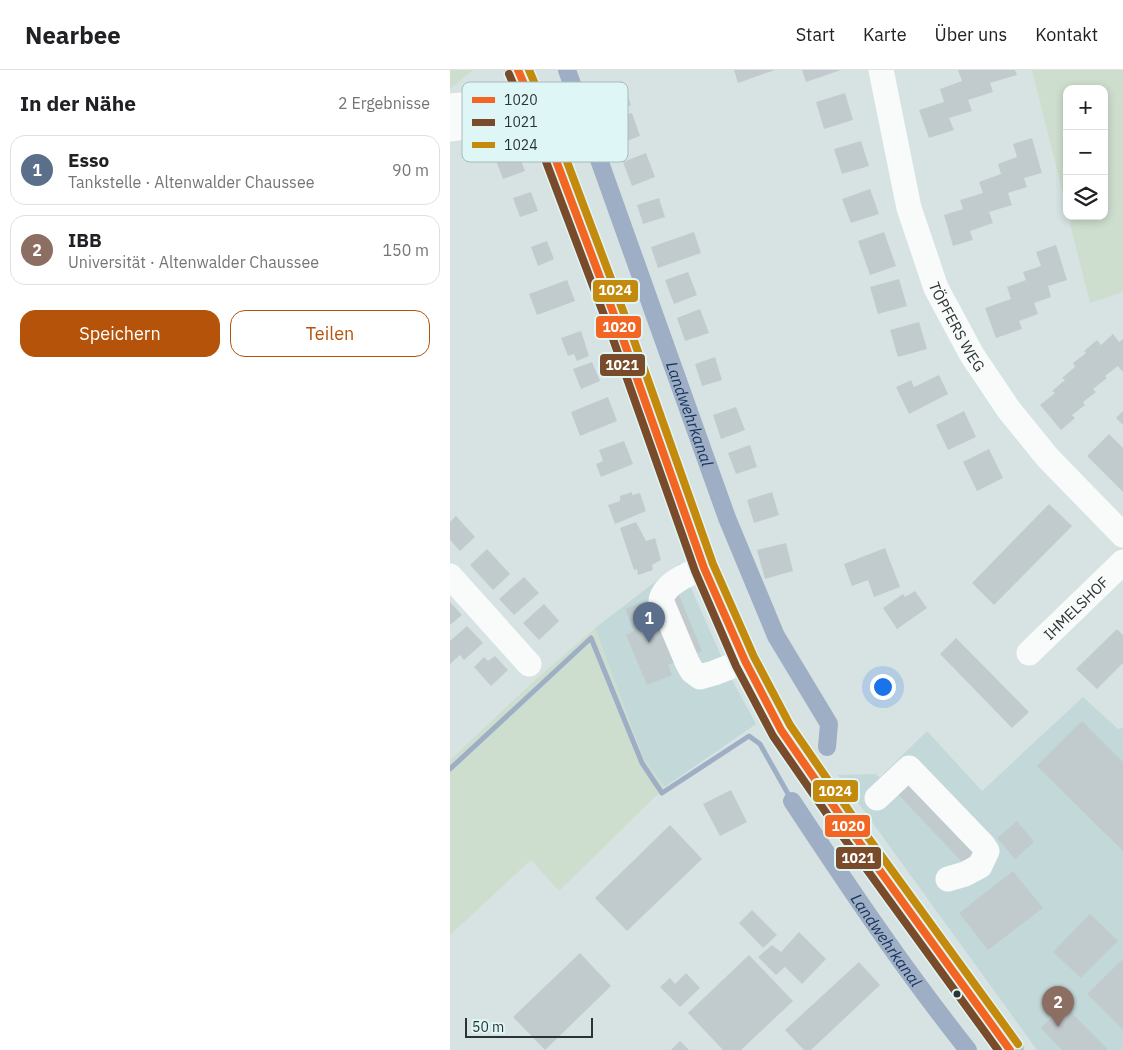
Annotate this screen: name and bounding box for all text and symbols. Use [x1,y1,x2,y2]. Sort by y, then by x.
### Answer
text: Nearbee [25,19,121,51]
text: Start [796,23,835,46]
text: Karte [863,23,907,46]
text: Über uns [935,23,1007,46]
text: Kontakt [1035,23,1098,46]
legend [462,82,628,162]
map controls [1063,85,1108,220]
button: + [1063,85,1108,130]
text: In der Nähe [20,89,136,117]
text: 1020 [504,91,538,109]
text: 2 Ergebnisse [338,93,430,113]
text: 1021 [504,113,538,131]
button: − [1063,130,1108,175]
text: 1024 [504,136,538,154]
text: Esso [68,148,109,172]
text: 1 [32,160,42,180]
text: 90 m [392,160,429,180]
text: Tankstelle · Altenwalder Chaussee [68,172,314,192]
button: layers [1063,175,1108,220]
text: IBB [68,228,102,252]
text: 2 [32,240,42,260]
text: 150 m [382,240,429,260]
text: Universität · Altenwalder Chaussee [68,252,319,272]
line badge: 1024 [592,279,639,303]
street label: TÖPFERS WEG [925,279,990,375]
text: 1024 [598,281,632,299]
button: Speichern [20,310,220,357]
button: Teilen [230,310,430,357]
line badge: 1020 [595,315,642,339]
text: 1020 [602,318,636,336]
line badge: 1021 [599,353,646,377]
text: 1021 [605,356,639,374]
water label: Landwehrkanal [662,359,718,470]
street label: IHMELSHOF [1039,572,1112,644]
pin: 1 [633,602,665,643]
your location [870,674,896,700]
line badge: 1024 [812,779,859,803]
text: 1024 [818,782,852,800]
line badge: 1020 [824,814,871,838]
text: 1020 [831,817,865,835]
line badge: 1021 [835,846,882,870]
text: 1021 [841,849,875,867]
water label: Landwehrkanal [847,889,927,991]
pin: 2 [1042,986,1074,1027]
unlabelled marker [952,989,962,999]
scale bar [465,1015,592,1038]
text: 50 m [472,1018,504,1036]

